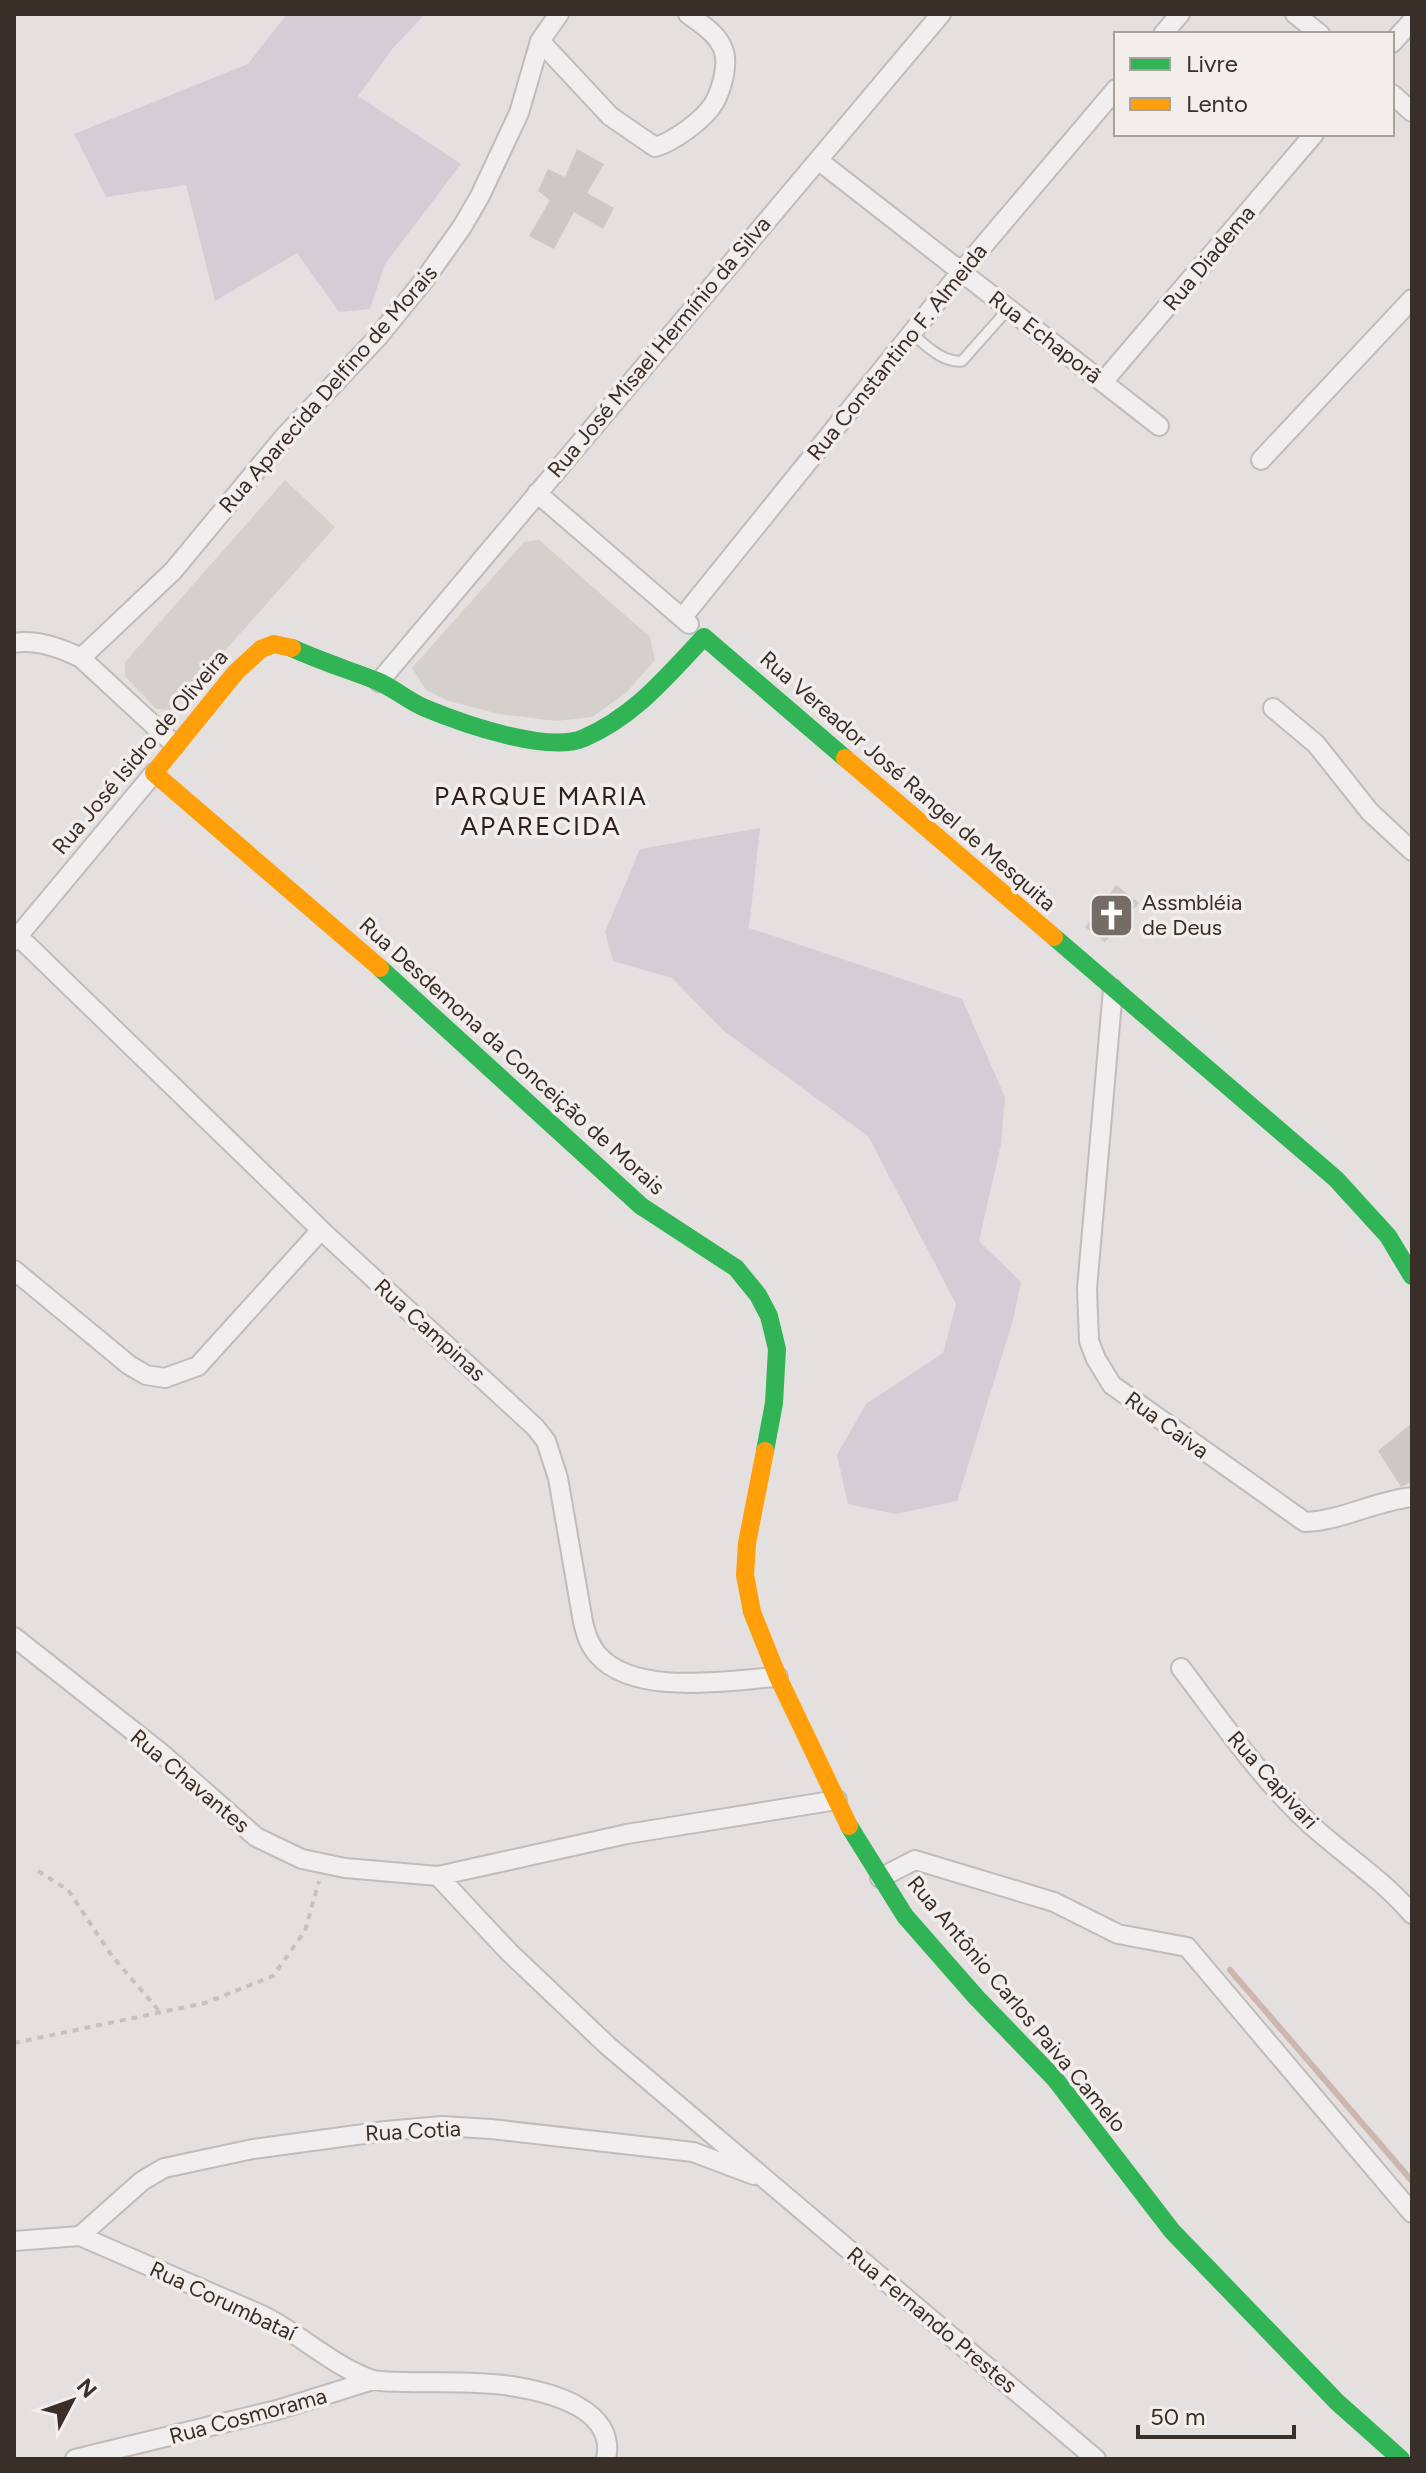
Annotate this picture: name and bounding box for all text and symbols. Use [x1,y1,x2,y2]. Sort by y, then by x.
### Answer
legend [1114,32,1394,136]
text: Livre [1186,49,1238,78]
text: Lento [1186,89,1248,118]
street label: Rua Diadema [1157,200,1261,316]
street label: Rua José Misael Hermínio da Silva [542,211,776,483]
street label: Rua Constantino F. Almeida [801,238,993,466]
street label: Rua Aparecida Delfino de Morais [213,260,443,518]
street label: Rua Echaporã [983,285,1107,389]
street label: Rua José Isidro de Oliveira [47,644,233,860]
street label: Rua Vereador José Rangel de Mesquita [754,645,1062,917]
district label: PARQUE MARIA APARECIDA [434,780,648,842]
place label: Assmbléia de Deus [1142,889,1242,941]
church icon: Assmbléia de Deus [1087,891,1135,939]
street label: Rua Desdemona da Conceição de Morais [354,912,670,1200]
street label: Rua Campinas [369,1273,491,1387]
street label: Rua Caiva [1120,1385,1214,1465]
street label: Rua Chavantes [125,1723,255,1839]
street label: Rua Capivari [1222,1725,1324,1835]
street label: Rua Antônio Carlos Paiva Camelo [902,1870,1132,2138]
street label: Rua Cotia [364,2115,462,2147]
street label: Rua Fernando Prestes [841,2241,1023,2399]
street label: Rua Corumbataí [145,2255,301,2347]
north arrow [32,2361,112,2441]
text: N [71,2373,102,2403]
street label: Rua Cosmorama [166,2382,330,2450]
scale bar [1138,2389,1294,2439]
text: 50 m [1150,2402,1206,2431]

